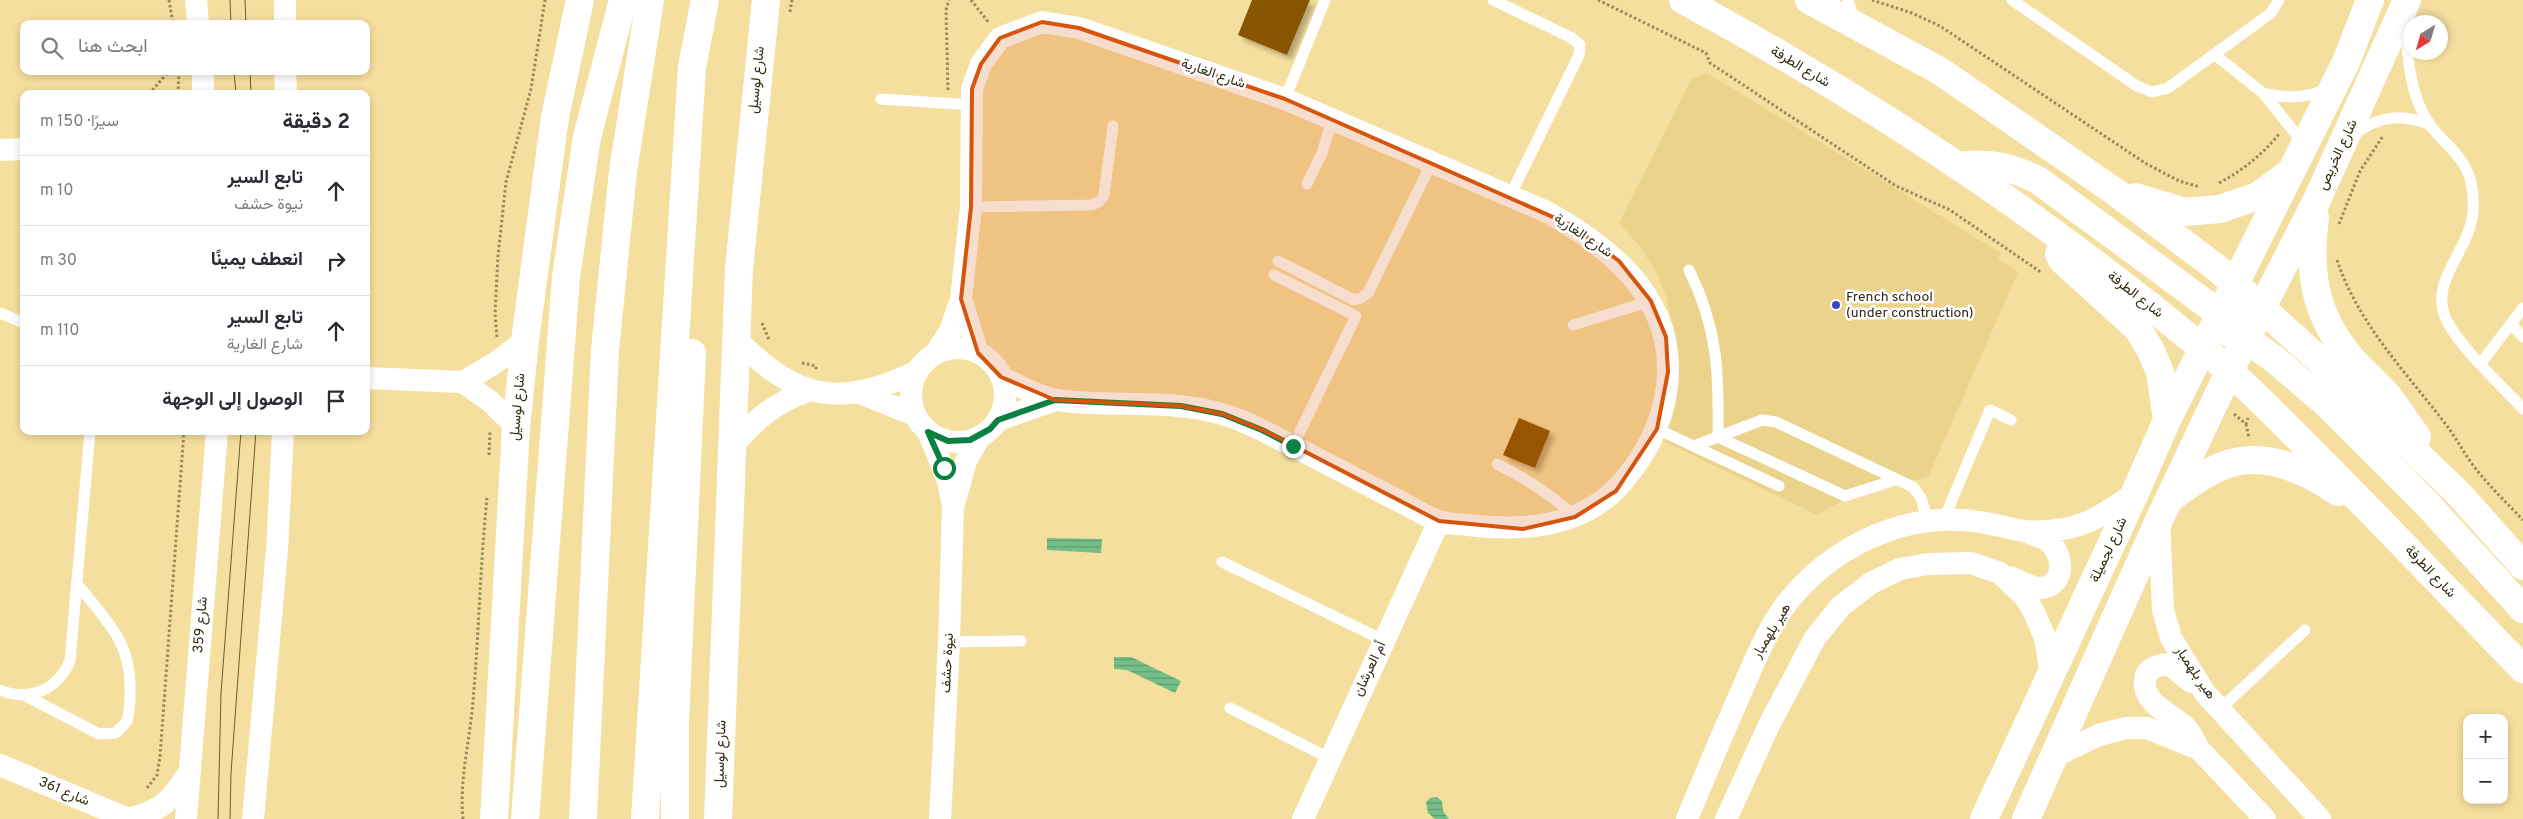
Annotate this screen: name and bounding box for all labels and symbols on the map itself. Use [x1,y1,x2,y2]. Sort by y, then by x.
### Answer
north arrow [2403,15,2448,60]
street label: شارع الطرفة [1767,43,1833,92]
street label: شارع لوسيل [745,45,770,115]
street label: شارع الغارية [1178,55,1247,94]
street label: شارع الخريص [2314,117,2363,193]
street label: شارع الغارية [1550,210,1615,263]
street label: شارع الطرفة [2103,268,2166,323]
place label: French school (under construction) [1846,289,1974,322]
marker: French school (under construction) [1830,299,1842,311]
street label: شارع لوسيل [507,373,530,442]
route end [1282,435,1305,458]
route start [933,457,956,480]
street label: شارع لجميلة [2087,515,2132,586]
street label: شارع الطرفة [2400,542,2459,602]
street label: شارع 359 [190,596,213,654]
street label: هير بلهمبار [1749,600,1795,662]
street label: نيوة حشف [938,633,958,693]
street label: أم العرشان [1350,639,1390,699]
street label: هير بلهمبار [2170,642,2219,703]
street label: شارع لوسيل [711,720,732,788]
street label: شارع 361 [36,774,92,811]

